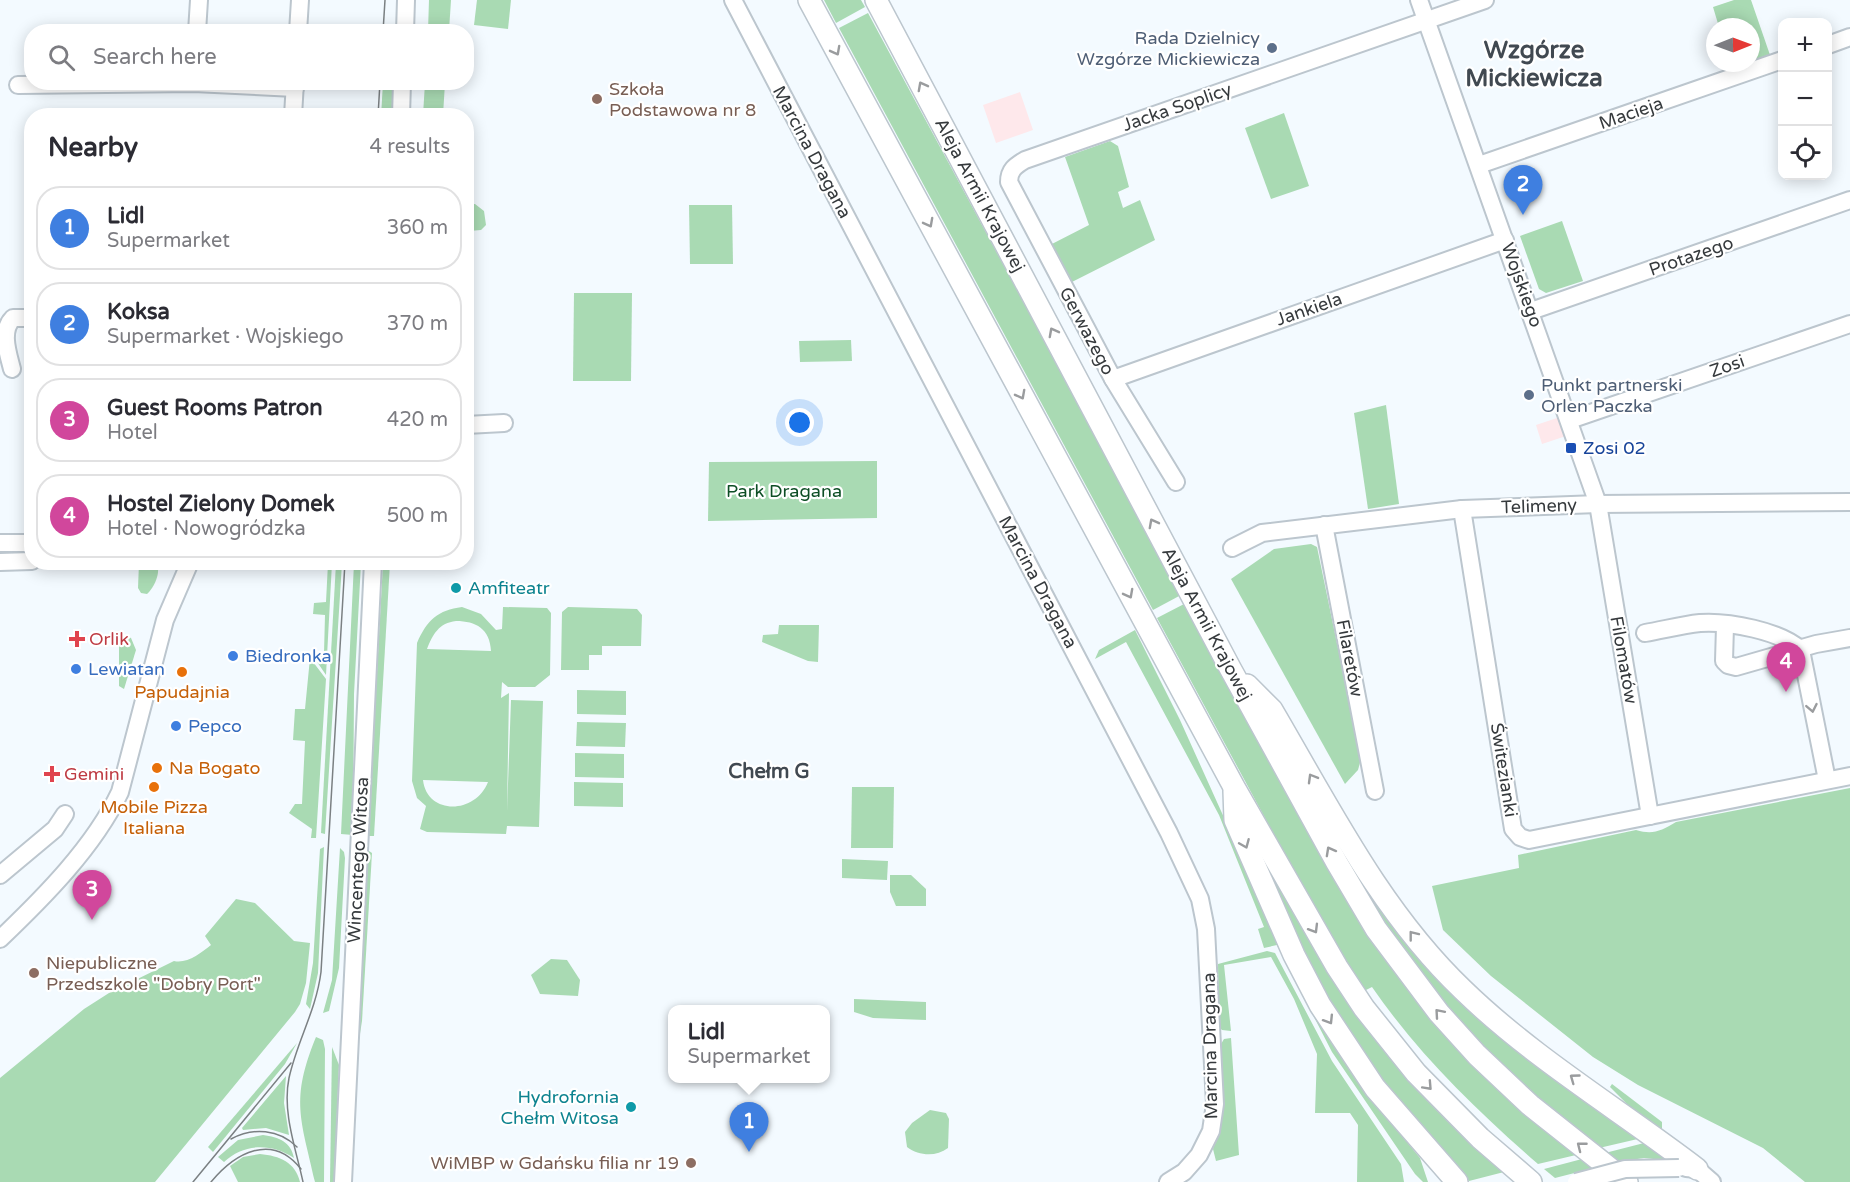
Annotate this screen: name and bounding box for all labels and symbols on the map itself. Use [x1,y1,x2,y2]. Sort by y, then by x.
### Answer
north arrow [1706,18,1760,72]
place label: Rada Dzielnicy Wzgórze Mickiewicza [1077,27,1260,70]
district label: Wzgórze Mickiewicza [1465,36,1603,93]
marker: Rada Dzielnicy Wzgórze Mickiewicza [1265,41,1279,55]
one-way arrow [829,45,840,56]
place label: Szkoła Podstawowa nr 8 [609,78,756,121]
street label: Jacka Soplicy [1119,78,1235,136]
street label: Marcina Dragana [768,82,856,222]
one-way arrow [918,82,929,93]
marker: Szkoła Podstawowa nr 8 [590,92,604,106]
street label: Macieja [1596,92,1666,134]
street label: Aleja Armii Krajowej [930,114,1030,276]
pin: 2 [1504,166,1543,215]
one-way arrow [922,217,933,227]
street label: Protazego [1646,231,1736,281]
street label: Wojskiego [1497,240,1547,330]
street label: Gerwazego [1055,283,1119,379]
street label: Jankiela [1273,287,1345,331]
one-way arrow [1049,328,1060,338]
street label: Zosi [1707,350,1747,382]
place label: Punkt partnerski Orlen Paczka [1541,374,1682,417]
marker: Punkt partnerski Orlen Paczka [1522,388,1536,402]
one-way arrow [1014,389,1025,399]
your location [785,408,814,437]
place label: Zosi 02 [1583,437,1646,459]
marker: Zosi 02 [1564,441,1578,455]
park label: Park Dragana [726,480,842,502]
street label: Telimeny [1501,494,1578,518]
street label: Marcina Dragana [994,512,1082,652]
one-way arrow [1149,518,1161,529]
street label: Aleja Armii Krajowej [1157,543,1257,705]
place label: Amfiteatr [468,577,550,599]
marker: Amfiteatr [449,581,463,595]
one-way arrow [1122,588,1133,598]
street label: Filomatów [1605,614,1643,706]
street label: Filaretów [1332,617,1368,699]
place label: Orlik [89,628,129,650]
marker: Orlik [70,632,84,646]
pin: 4 [1766,642,1806,692]
place label: Biedronka [245,645,332,667]
marker: Biedronka [226,649,240,663]
place label: Lewiatan [88,658,165,680]
marker: Lewiatan [69,662,83,676]
marker: Papudajnia [175,665,189,679]
place label: Papudajnia [134,681,230,703]
one-way arrow [1805,702,1818,712]
place label: Pepco [188,715,242,737]
marker: Pepco [169,719,183,733]
street label: Świtezianki [1486,721,1522,819]
place label: Na Bogato [169,757,261,779]
district label: Chełm G [728,760,810,784]
marker: Na Bogato [150,761,164,775]
place label: Gemini [64,763,124,785]
marker: Gemini [45,767,59,781]
one-way arrow [1307,774,1319,784]
street label: Wincentego Witosa [343,776,373,944]
marker: Mobile Pizza Italiana [147,780,161,794]
place label: Mobile Pizza Italiana [100,796,208,839]
one-way arrow [1238,837,1250,848]
one-way arrow [1326,847,1337,858]
pin: 3 [72,870,112,920]
one-way arrow [1307,923,1319,934]
one-way arrow [1410,931,1421,942]
place label: Niepubliczne Przedszkole "Dobry Port" [46,952,261,995]
marker: Niepubliczne Przedszkole "Dobry Port" [27,966,41,980]
street label: Marcina Dragana [1198,972,1222,1120]
one-way arrow [1435,1009,1446,1020]
one-way arrow [1321,1014,1333,1024]
one-way arrow [1570,1074,1581,1085]
one-way arrow [1420,1078,1431,1089]
place label: Hydrofornia Chełm Witosa [501,1086,619,1129]
marker: Hydrofornia Chełm Witosa [624,1100,638,1114]
pin: 1 [730,1102,768,1152]
one-way arrow [1577,1142,1588,1153]
place label: WiMBP w Gdańsku filia nr 19 [431,1152,679,1174]
marker: WiMBP w Gdańsku filia nr 19 [684,1156,698,1170]

